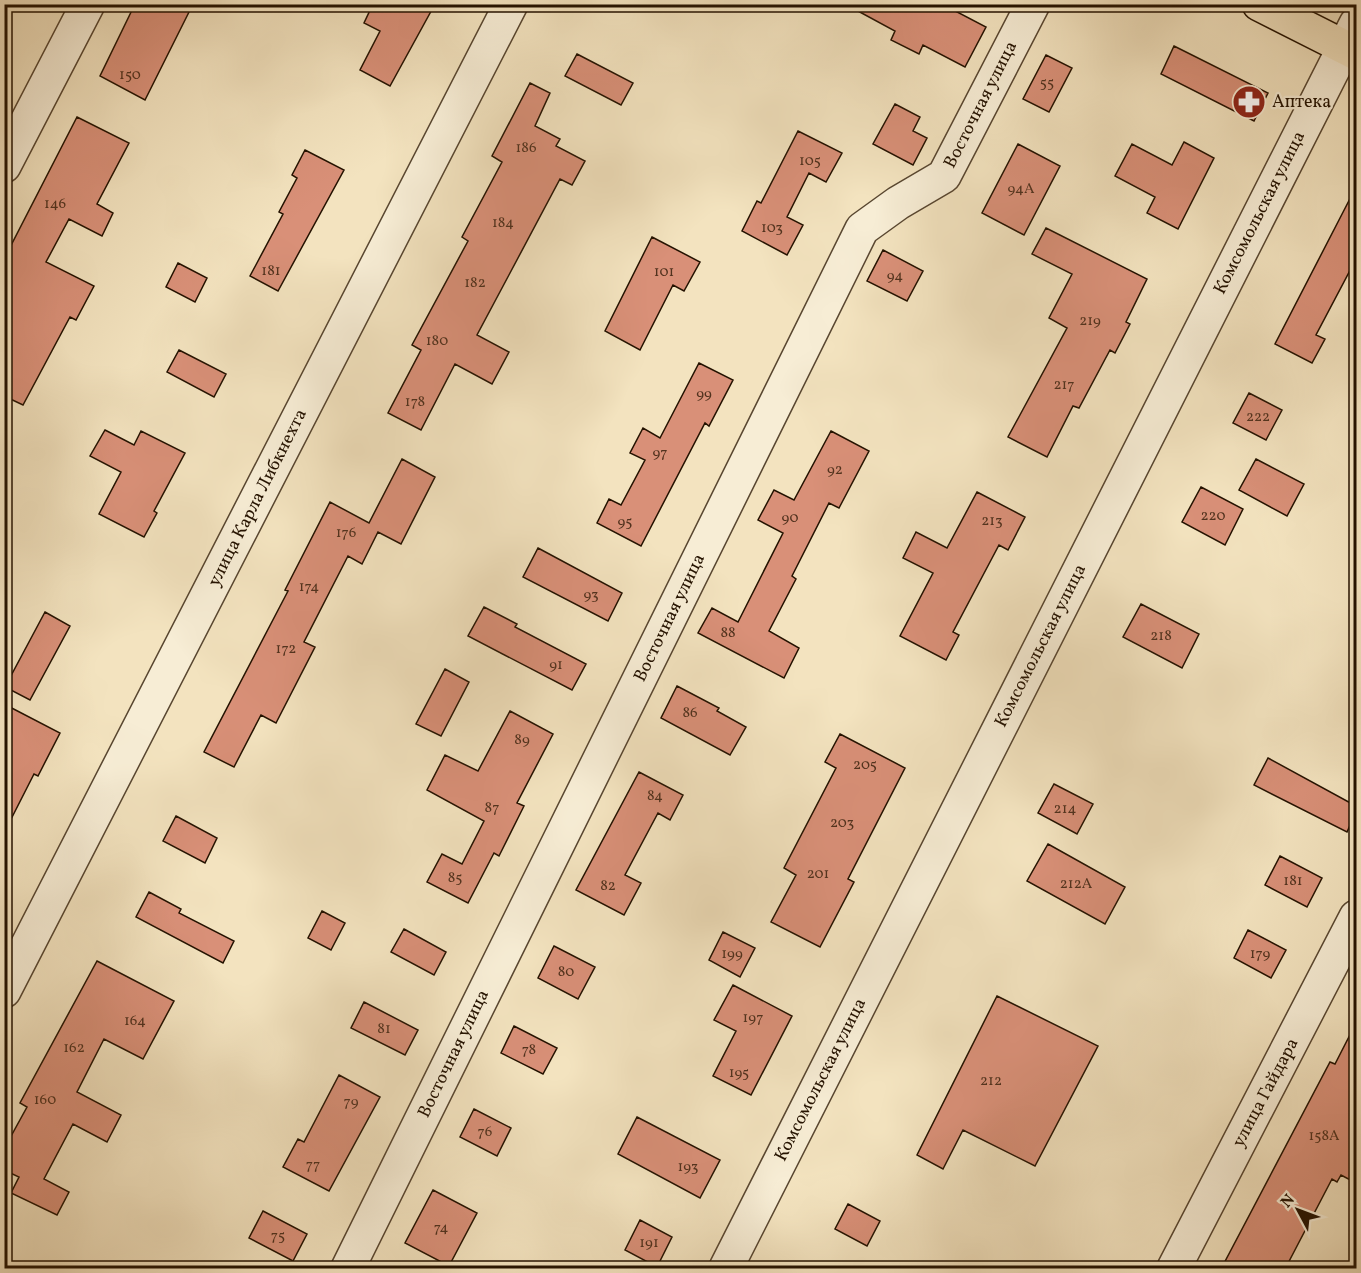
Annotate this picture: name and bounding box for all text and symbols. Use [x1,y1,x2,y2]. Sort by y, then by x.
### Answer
street label: Восточная улица [938,37,1024,173]
house number: 150 [119,65,141,86]
house number: 55 [1040,73,1054,94]
pharmacy icon: Аптека [1231,84,1267,120]
place label: Аптека [1272,90,1331,115]
street label: Комсомольская улица [1208,127,1312,299]
house number: 186 [515,138,537,159]
house number: 105 [799,151,821,172]
house number: 94А [1008,179,1035,200]
house number: 146 [44,194,66,215]
house number: 184 [492,213,514,234]
house number: 103 [761,218,783,239]
house number: 181 [261,261,281,282]
house number: 101 [654,262,674,283]
house number: 94 [887,266,903,287]
house number: 182 [464,273,486,294]
house number: 219 [1079,311,1101,332]
house number: 180 [426,331,448,352]
house number: 217 [1053,375,1075,396]
house number: 99 [696,384,712,405]
house number: 178 [405,392,425,413]
street label: улица Карла Либкнехта [202,405,314,591]
house number: 222 [1246,407,1270,428]
house number: 97 [652,443,668,464]
house number: 92 [827,460,843,481]
house number: 220 [1201,506,1225,527]
house number: 90 [781,508,799,529]
house number: 213 [981,511,1003,532]
house number: 95 [618,512,632,533]
house number: 176 [336,523,356,544]
street label: Восточная улица [628,550,712,686]
street label: Комсомольская улица [989,560,1093,732]
house number: 174 [299,577,319,598]
house number: 93 [583,585,599,606]
house number: 88 [720,623,736,644]
house number: 218 [1150,626,1172,647]
house number: 172 [276,639,296,660]
house number: 91 [549,655,563,676]
house number: 86 [682,703,698,724]
house number: 89 [514,730,530,751]
house number: 205 [853,755,877,776]
house number: 84 [647,786,663,807]
house number: 87 [485,798,499,819]
house number: 214 [1054,799,1076,820]
house number: 203 [830,813,854,834]
house number: 201 [807,864,829,885]
house number: 85 [448,868,462,889]
house number: 181 [1283,871,1303,892]
house number: 212А [1060,874,1093,895]
house number: 82 [600,876,616,897]
house number: 199 [721,944,743,965]
house number: 179 [1250,944,1271,965]
house number: 80 [558,962,574,983]
street label: Восточная улица [412,986,496,1122]
street label: Комсомольская улица [769,994,873,1166]
house number: 197 [743,1008,763,1029]
house number: 164 [124,1011,146,1032]
house number: 81 [377,1019,391,1040]
street label: улица Гайдара [1227,1034,1305,1152]
house number: 162 [63,1038,85,1059]
house number: 78 [522,1040,536,1061]
house number: 195 [729,1063,749,1084]
house number: 212 [980,1071,1002,1092]
house number: 160 [34,1090,56,1111]
house number: 79 [344,1092,359,1113]
house number: 76 [478,1122,492,1143]
house number: 158А [1308,1126,1340,1147]
house number: 77 [306,1155,320,1176]
house number: 193 [677,1157,699,1178]
north arrow [1268,1180,1328,1240]
text: N [1276,1190,1301,1213]
house number: 74 [434,1218,448,1239]
house number: 75 [271,1226,285,1247]
house number: 191 [639,1233,659,1254]

